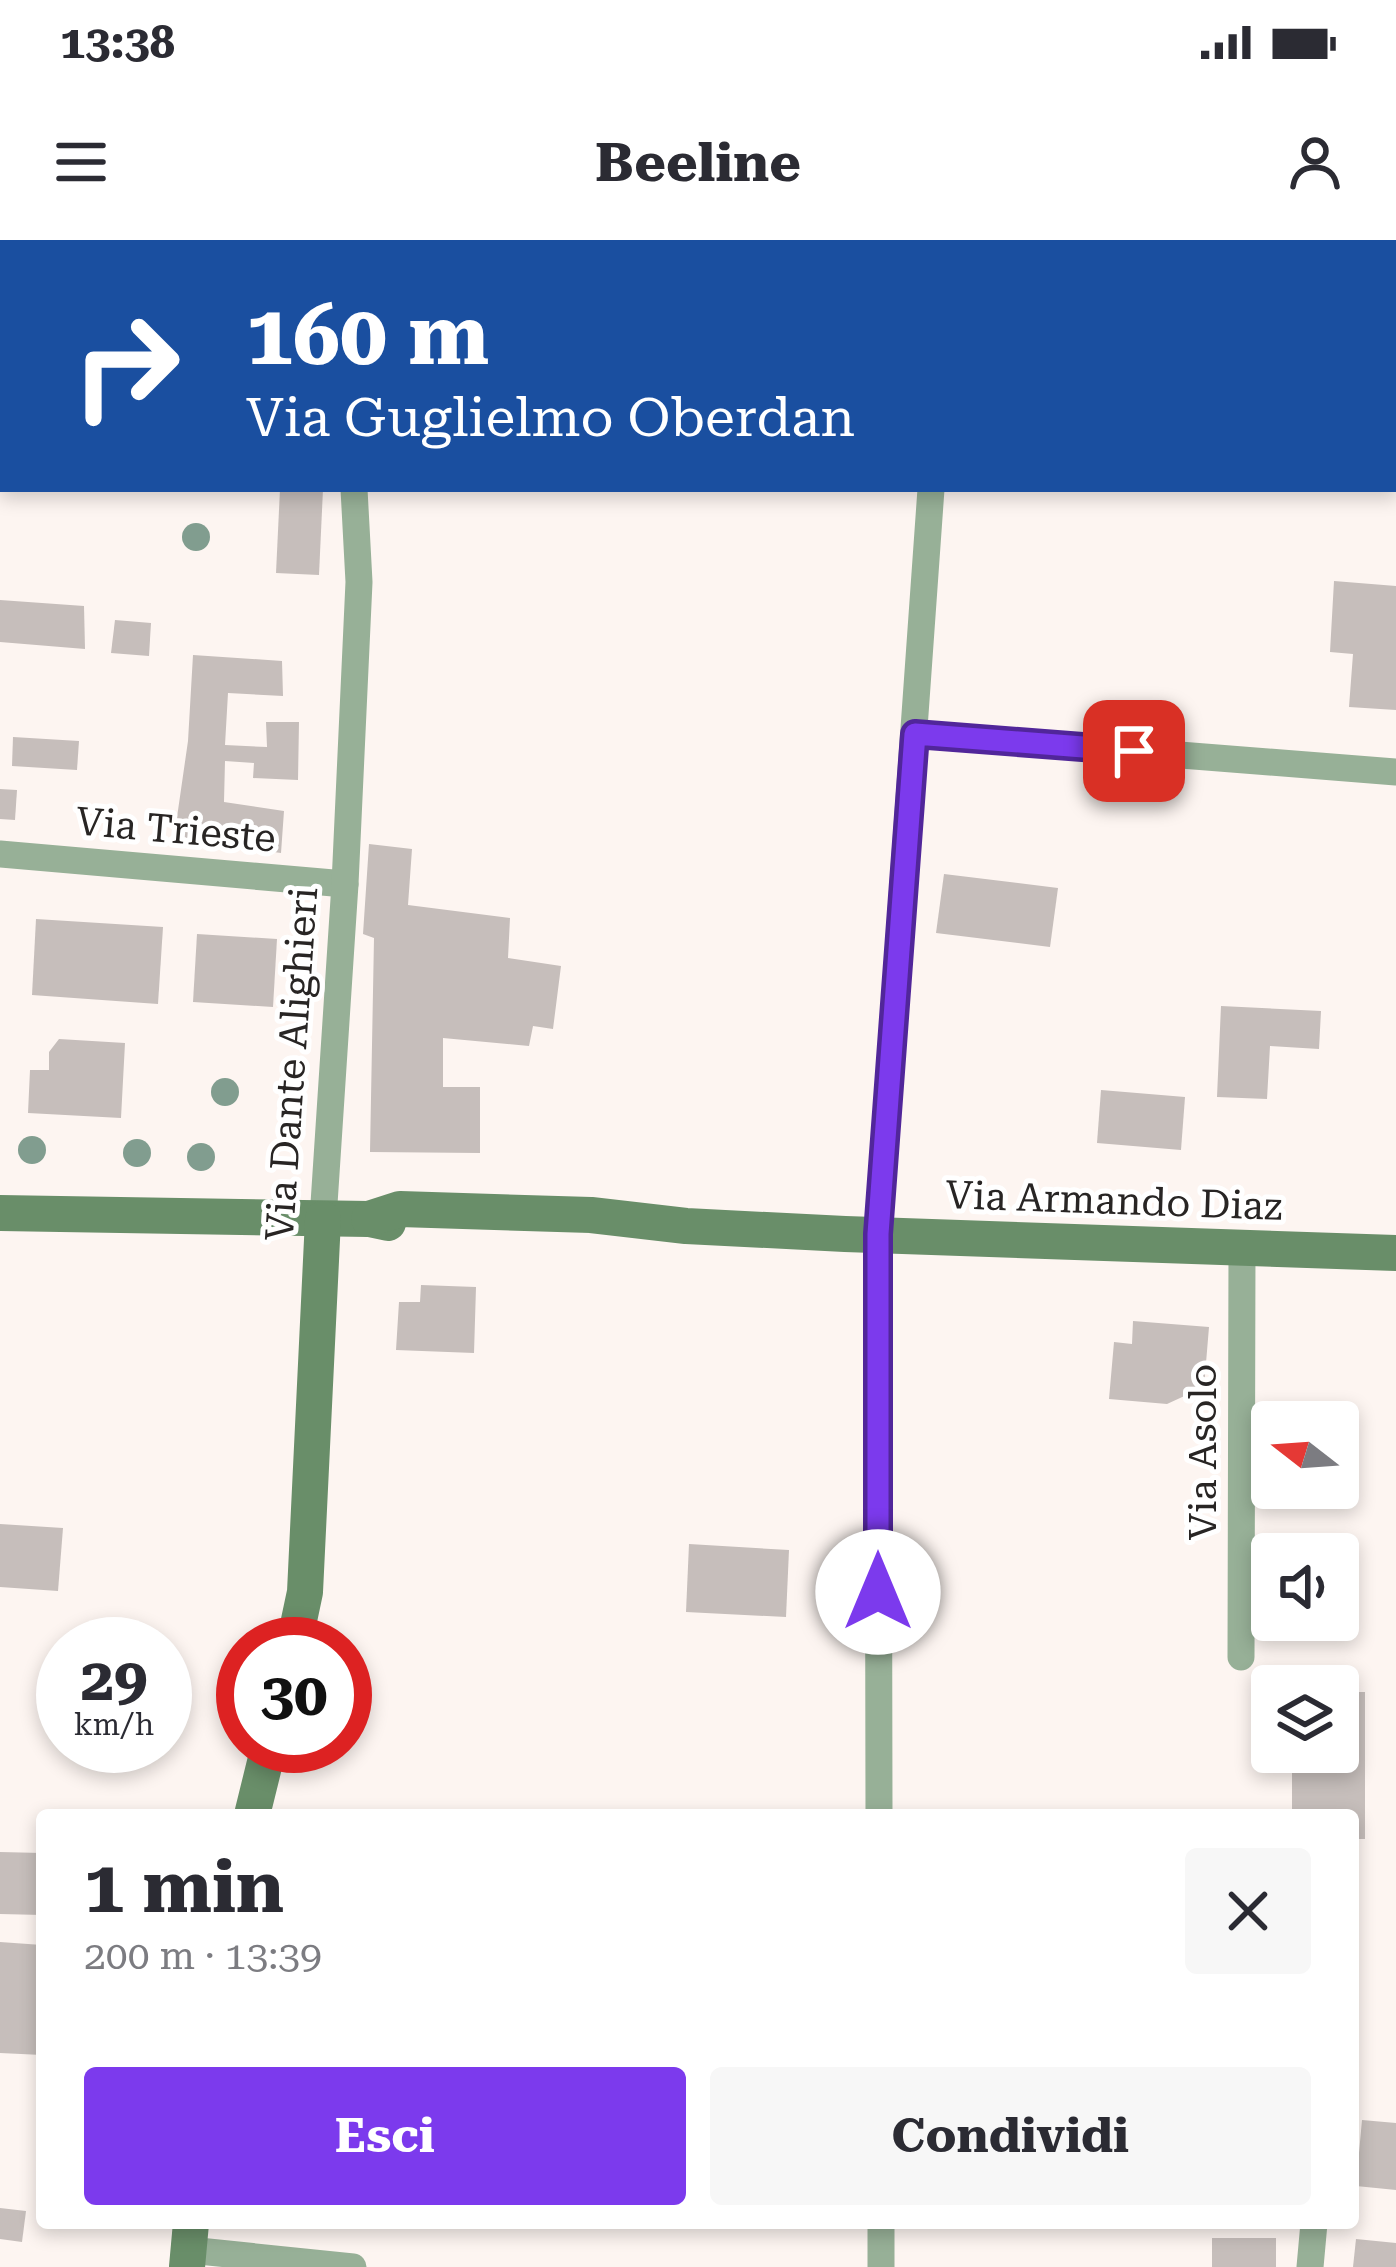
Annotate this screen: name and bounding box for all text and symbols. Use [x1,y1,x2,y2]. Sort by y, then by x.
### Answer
text: 13:38 [60,16,175,69]
icon: menu [48,129,114,195]
icon: person [1282,129,1348,195]
text: Beeline [595,131,801,194]
text: 160 m [246,286,489,384]
icon: right [48,288,204,444]
text: Via Guglielmo Oberdan [246,386,855,449]
pin [1083,700,1185,802]
icon: arrive [1101,718,1167,784]
street label: Via Trieste [74,798,278,862]
street label: Via Dante Alighieri [257,886,327,1242]
street label: Via Armando Diaz [945,1172,1283,1230]
street label: Via Asolo [1180,1364,1226,1540]
north arrow [1251,1401,1359,1509]
map controls [1251,1401,1359,1773]
position arrow [815,1529,941,1655]
button: sound [1251,1533,1359,1641]
speed limit sign: 30 [216,1617,372,1773]
text: 29 [80,1644,148,1715]
button: layers [1251,1665,1359,1773]
text: km/h [74,1707,154,1742]
text: 1 min [84,1845,284,1930]
button: close [1185,1848,1311,1974]
text: 200 m · 13:39 [84,1933,322,1979]
button: Esci [84,2067,686,2205]
button: Condividi [710,2067,1311,2205]

